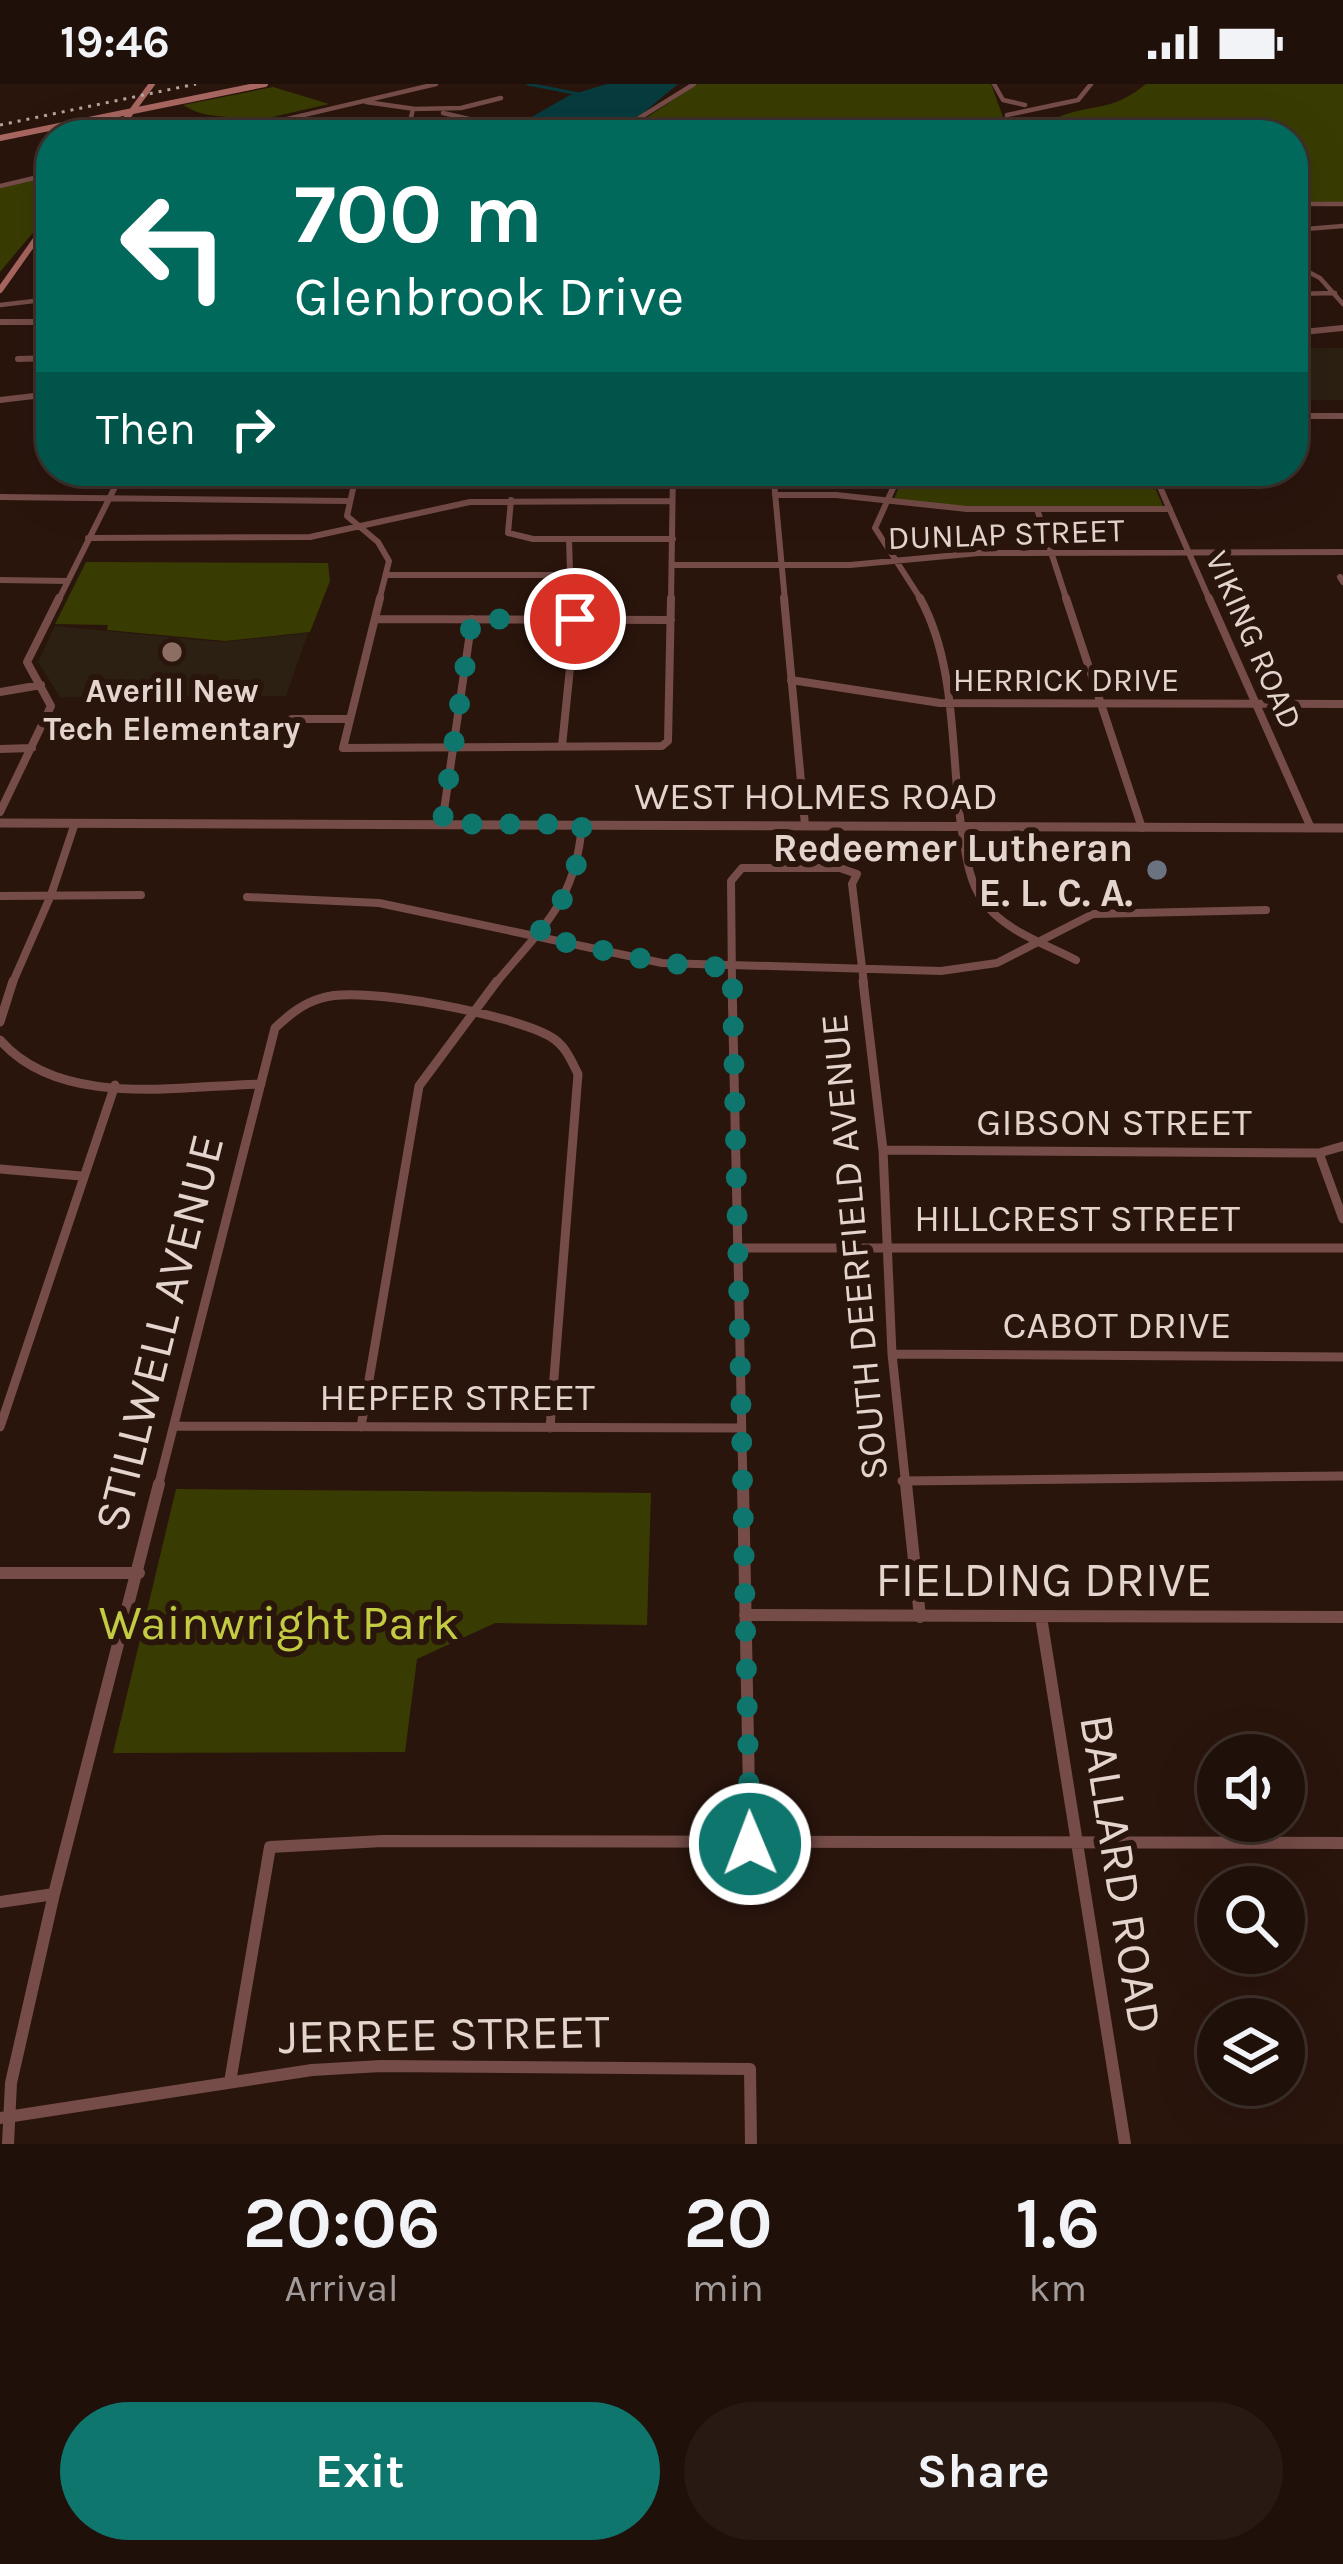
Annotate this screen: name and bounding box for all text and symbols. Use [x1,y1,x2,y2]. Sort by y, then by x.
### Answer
text: 19:46 [60,16,170,68]
text: 700 m [294,165,543,263]
icon: left [96,168,252,324]
text: Glenbrook Drive [294,265,684,329]
icon: right [220,396,286,462]
text: Then [96,403,196,455]
street label: DUNLAP STREET [887,511,1125,557]
street label: VIKING ROAD [1198,545,1310,735]
pin [524,568,626,670]
icon: arrive [542,586,608,652]
marker: Averill New Tech Elementary [159,639,185,665]
street label: HERRICK DRIVE [953,661,1179,699]
place label: Averill New Tech Elementary [44,672,301,748]
street label: WEST HOLMES ROAD [634,773,998,819]
place label: Redeemer Lutheran E. L. C. A. [773,825,1133,916]
marker: Redeemer Lutheran E. L. C. A. [1144,857,1170,883]
street label: SOUTH DEERFIELD AVENUE [811,1012,897,1482]
street label: GIBSON STREET [976,1099,1252,1145]
street label: STILLWELL AVENUE [83,1129,235,1537]
street label: HILLCREST STREET [914,1195,1240,1241]
street label: CABOT DRIVE [1003,1302,1231,1348]
street label: HEPFER STREET [319,1374,595,1420]
street label: FIELDING DRIVE [876,1552,1212,1608]
park label: Wainwright Park [99,1595,459,1652]
street label: BALLARD ROAD [1068,1711,1174,2037]
map controls [1197,1734,1305,2106]
button: sound [1197,1734,1305,1842]
position arrow [687,1781,813,1907]
button: search [1197,1866,1305,1974]
button: layers [1197,1998,1305,2106]
street label: JERREE STREET [278,2003,610,2065]
text: 20:06 [243,2181,441,2265]
text: 20 [683,2181,772,2265]
text: 1.6 [1015,2181,1100,2265]
text: Arrival [285,2265,399,2311]
text: min [692,2265,764,2311]
text: km [1028,2265,1087,2311]
button: Exit [60,2402,660,2540]
button: Share [684,2402,1283,2540]

